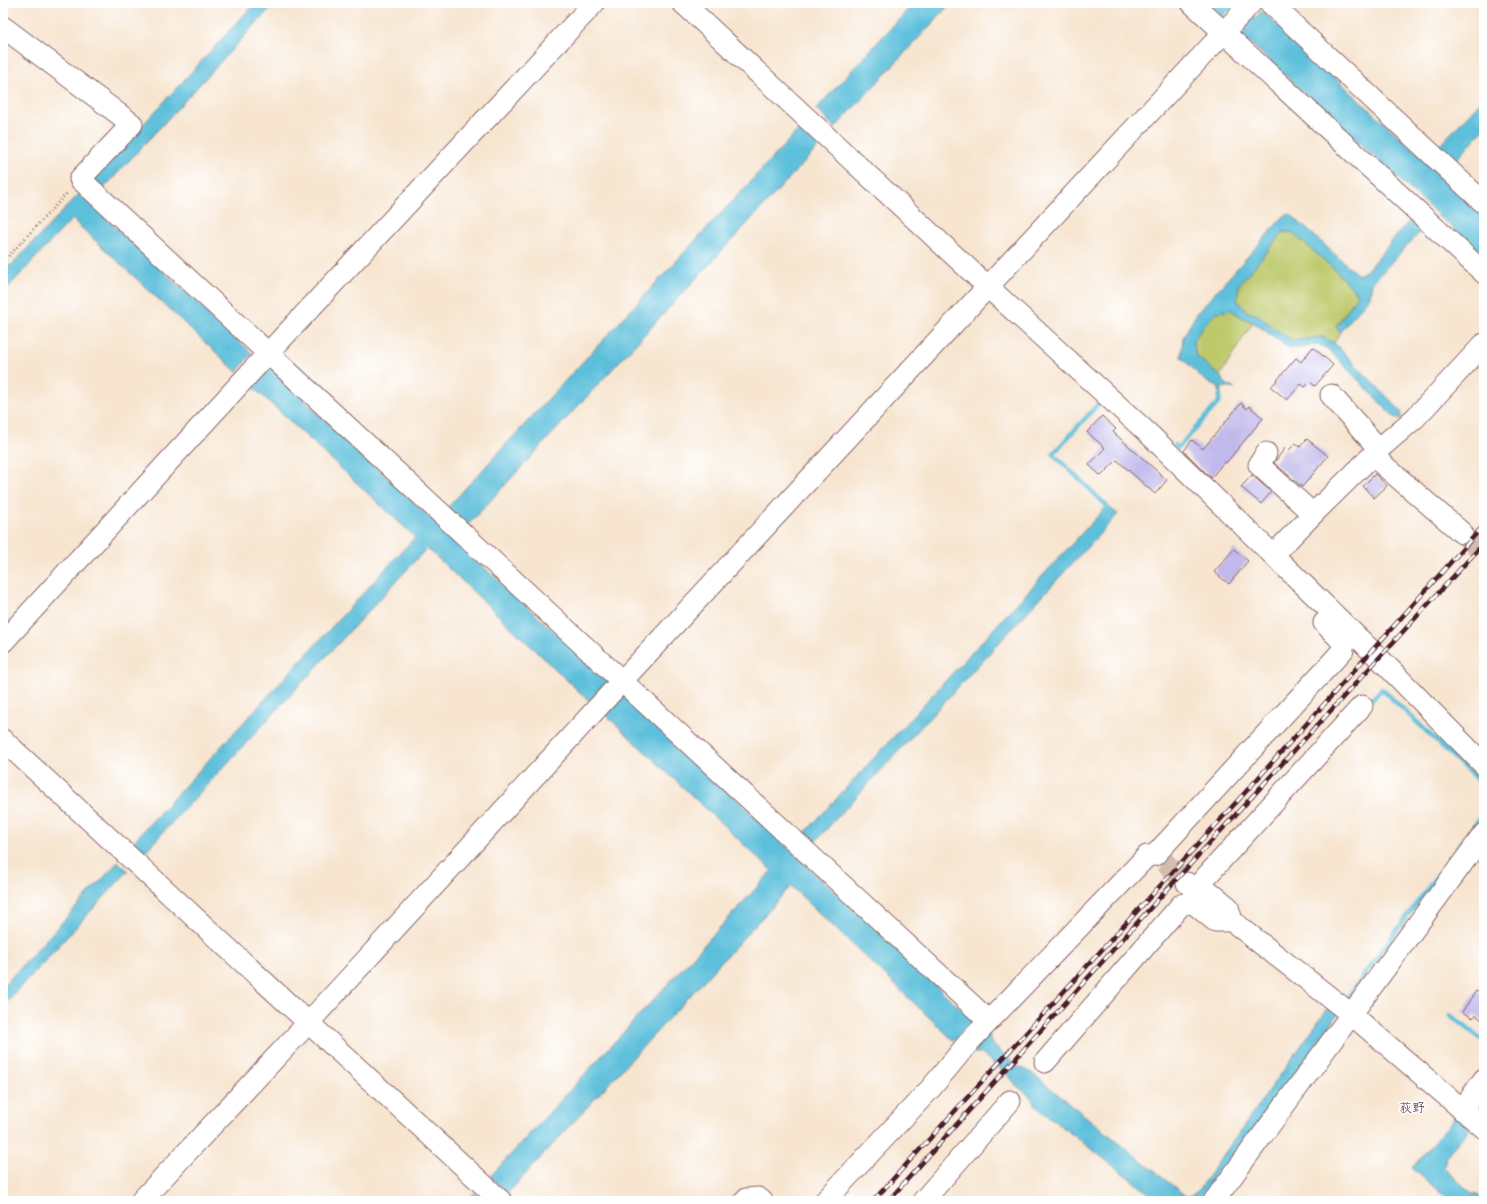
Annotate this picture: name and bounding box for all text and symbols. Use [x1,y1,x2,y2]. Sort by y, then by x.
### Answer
district label: 荻野 [1399,1098,1425,1119]

